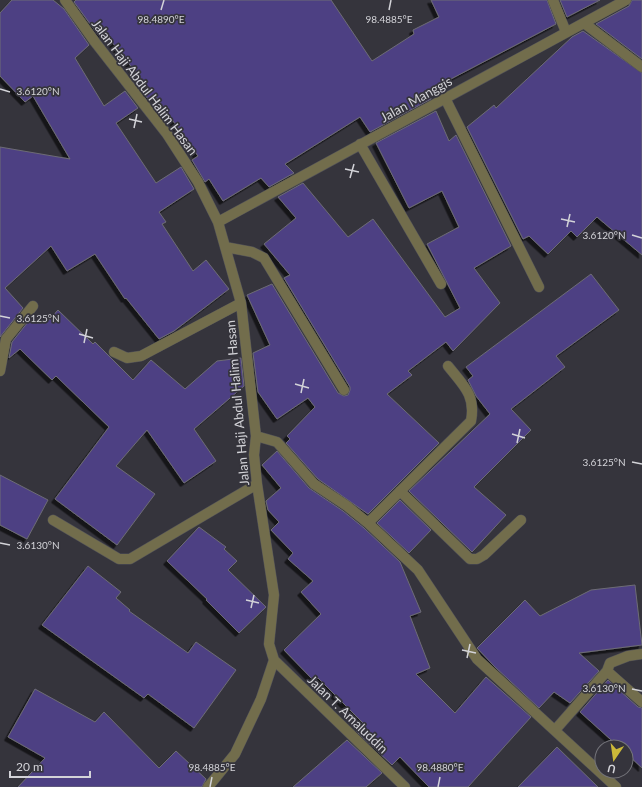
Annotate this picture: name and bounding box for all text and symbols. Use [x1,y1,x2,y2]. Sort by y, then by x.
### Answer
text: 98.4890°E [137,13,185,25]
text: 98.4885°E [365,13,413,25]
street label: Jalan Haji Abdul Halim Hasan [89,16,201,158]
street label: Jalan Manggis [377,73,455,125]
text: 3.6120°N [16,85,60,97]
text: 3.6120°N [582,229,626,241]
text: 3.6125°N [16,312,60,324]
street label: Jalan Haji Abdul Halim Hasan [222,320,252,486]
text: 3.6125°N [582,456,626,468]
text: 3.6130°N [16,539,60,551]
street label: Jalan T. Amaluddin [305,672,391,756]
text: 3.6130°N [582,682,626,694]
north arrow [594,739,634,779]
scale bar [10,753,90,779]
text: 20 m [16,759,43,774]
text: 98.4885°E [188,761,236,773]
text: 98.4880°E [416,761,464,773]
text: U [606,762,617,776]

